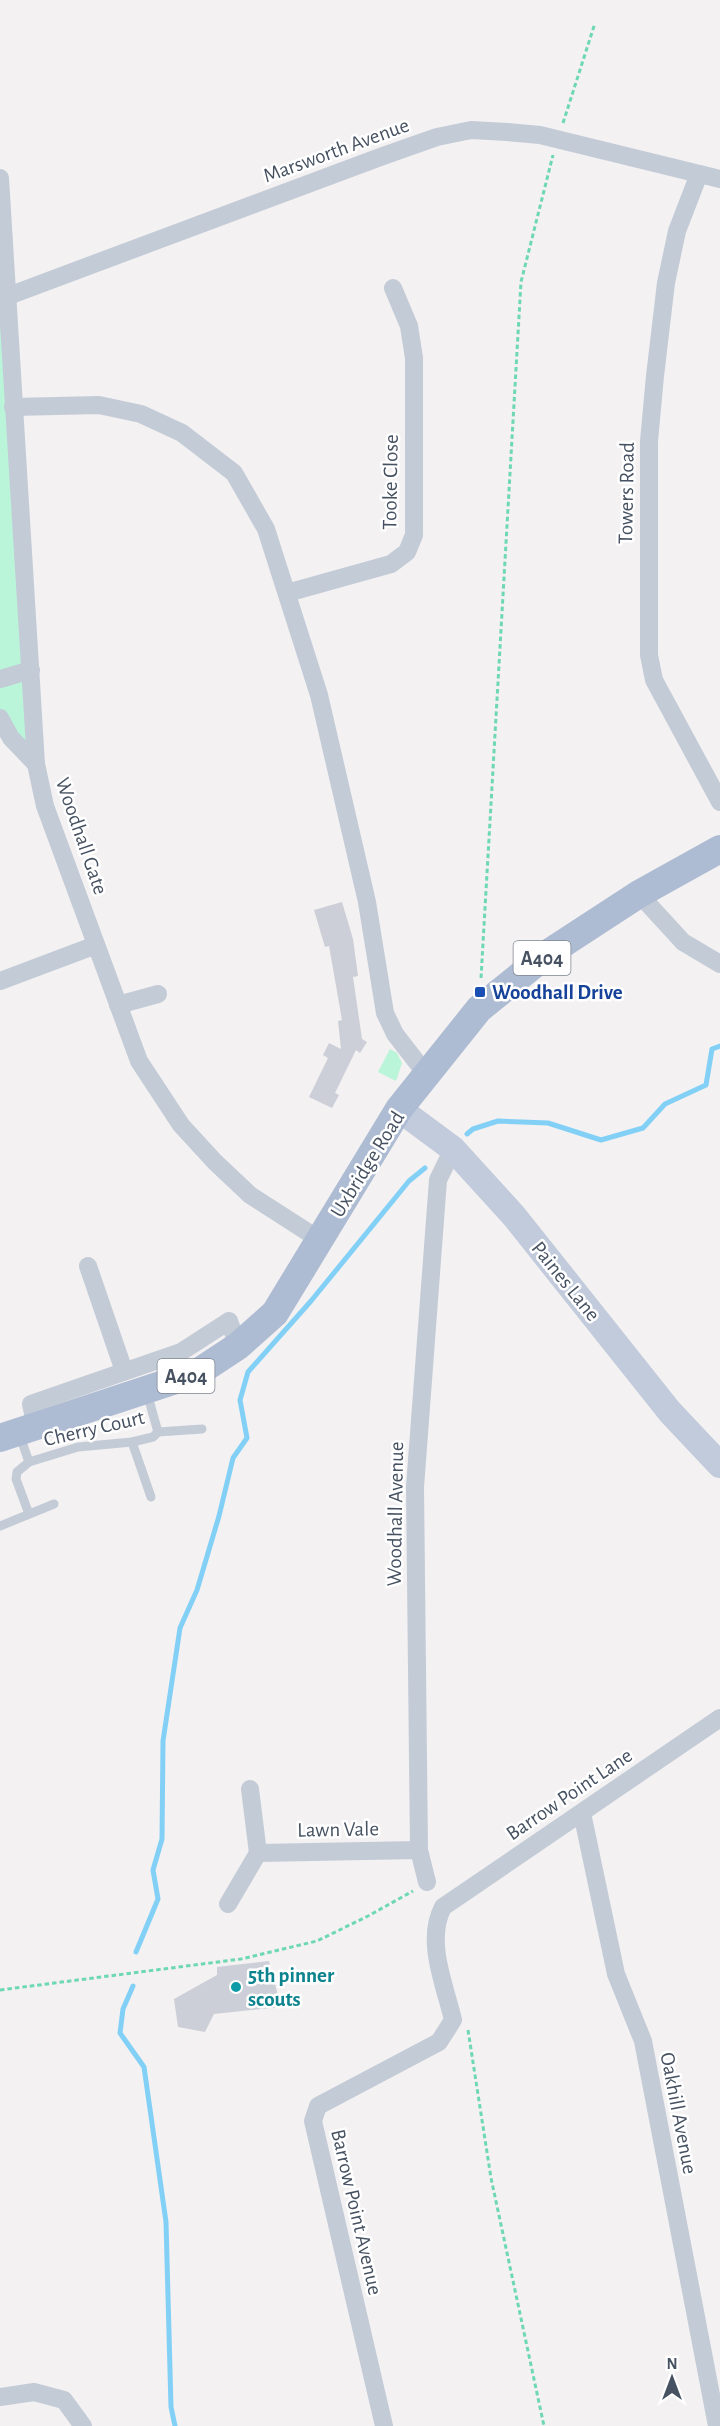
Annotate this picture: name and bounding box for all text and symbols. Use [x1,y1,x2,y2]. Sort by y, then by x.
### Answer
street label: Marsworth Avenue [260,114,412,187]
street label: Tooke Close [379,434,402,530]
street label: Towers Road [615,442,638,544]
street label: Woodhall Gate [52,775,111,897]
road number: A404 [514,941,570,975]
place label: Woodhall Drive [492,982,623,1003]
marker: Woodhall Drive [473,985,487,999]
street label: Uxbridge Road [327,1107,408,1221]
street label: Paines Lane [527,1238,604,1325]
road number: A404 [158,1359,214,1393]
street label: Cherry Court [42,1407,147,1450]
street label: Woodhall Avenue [384,1441,407,1587]
street label: Barrow Point Lane [502,1745,636,1844]
street label: Lawn Vale [297,1818,379,1841]
place label: 5th pinner scouts [248,1965,335,2010]
marker: 5th pinner scouts [229,1980,243,1994]
street label: Oakhill Avenue [656,2050,701,2176]
street label: Barrow Point Avenue [327,2127,386,2297]
north arrow [642,2348,702,2408]
text: N [666,2356,678,2372]

